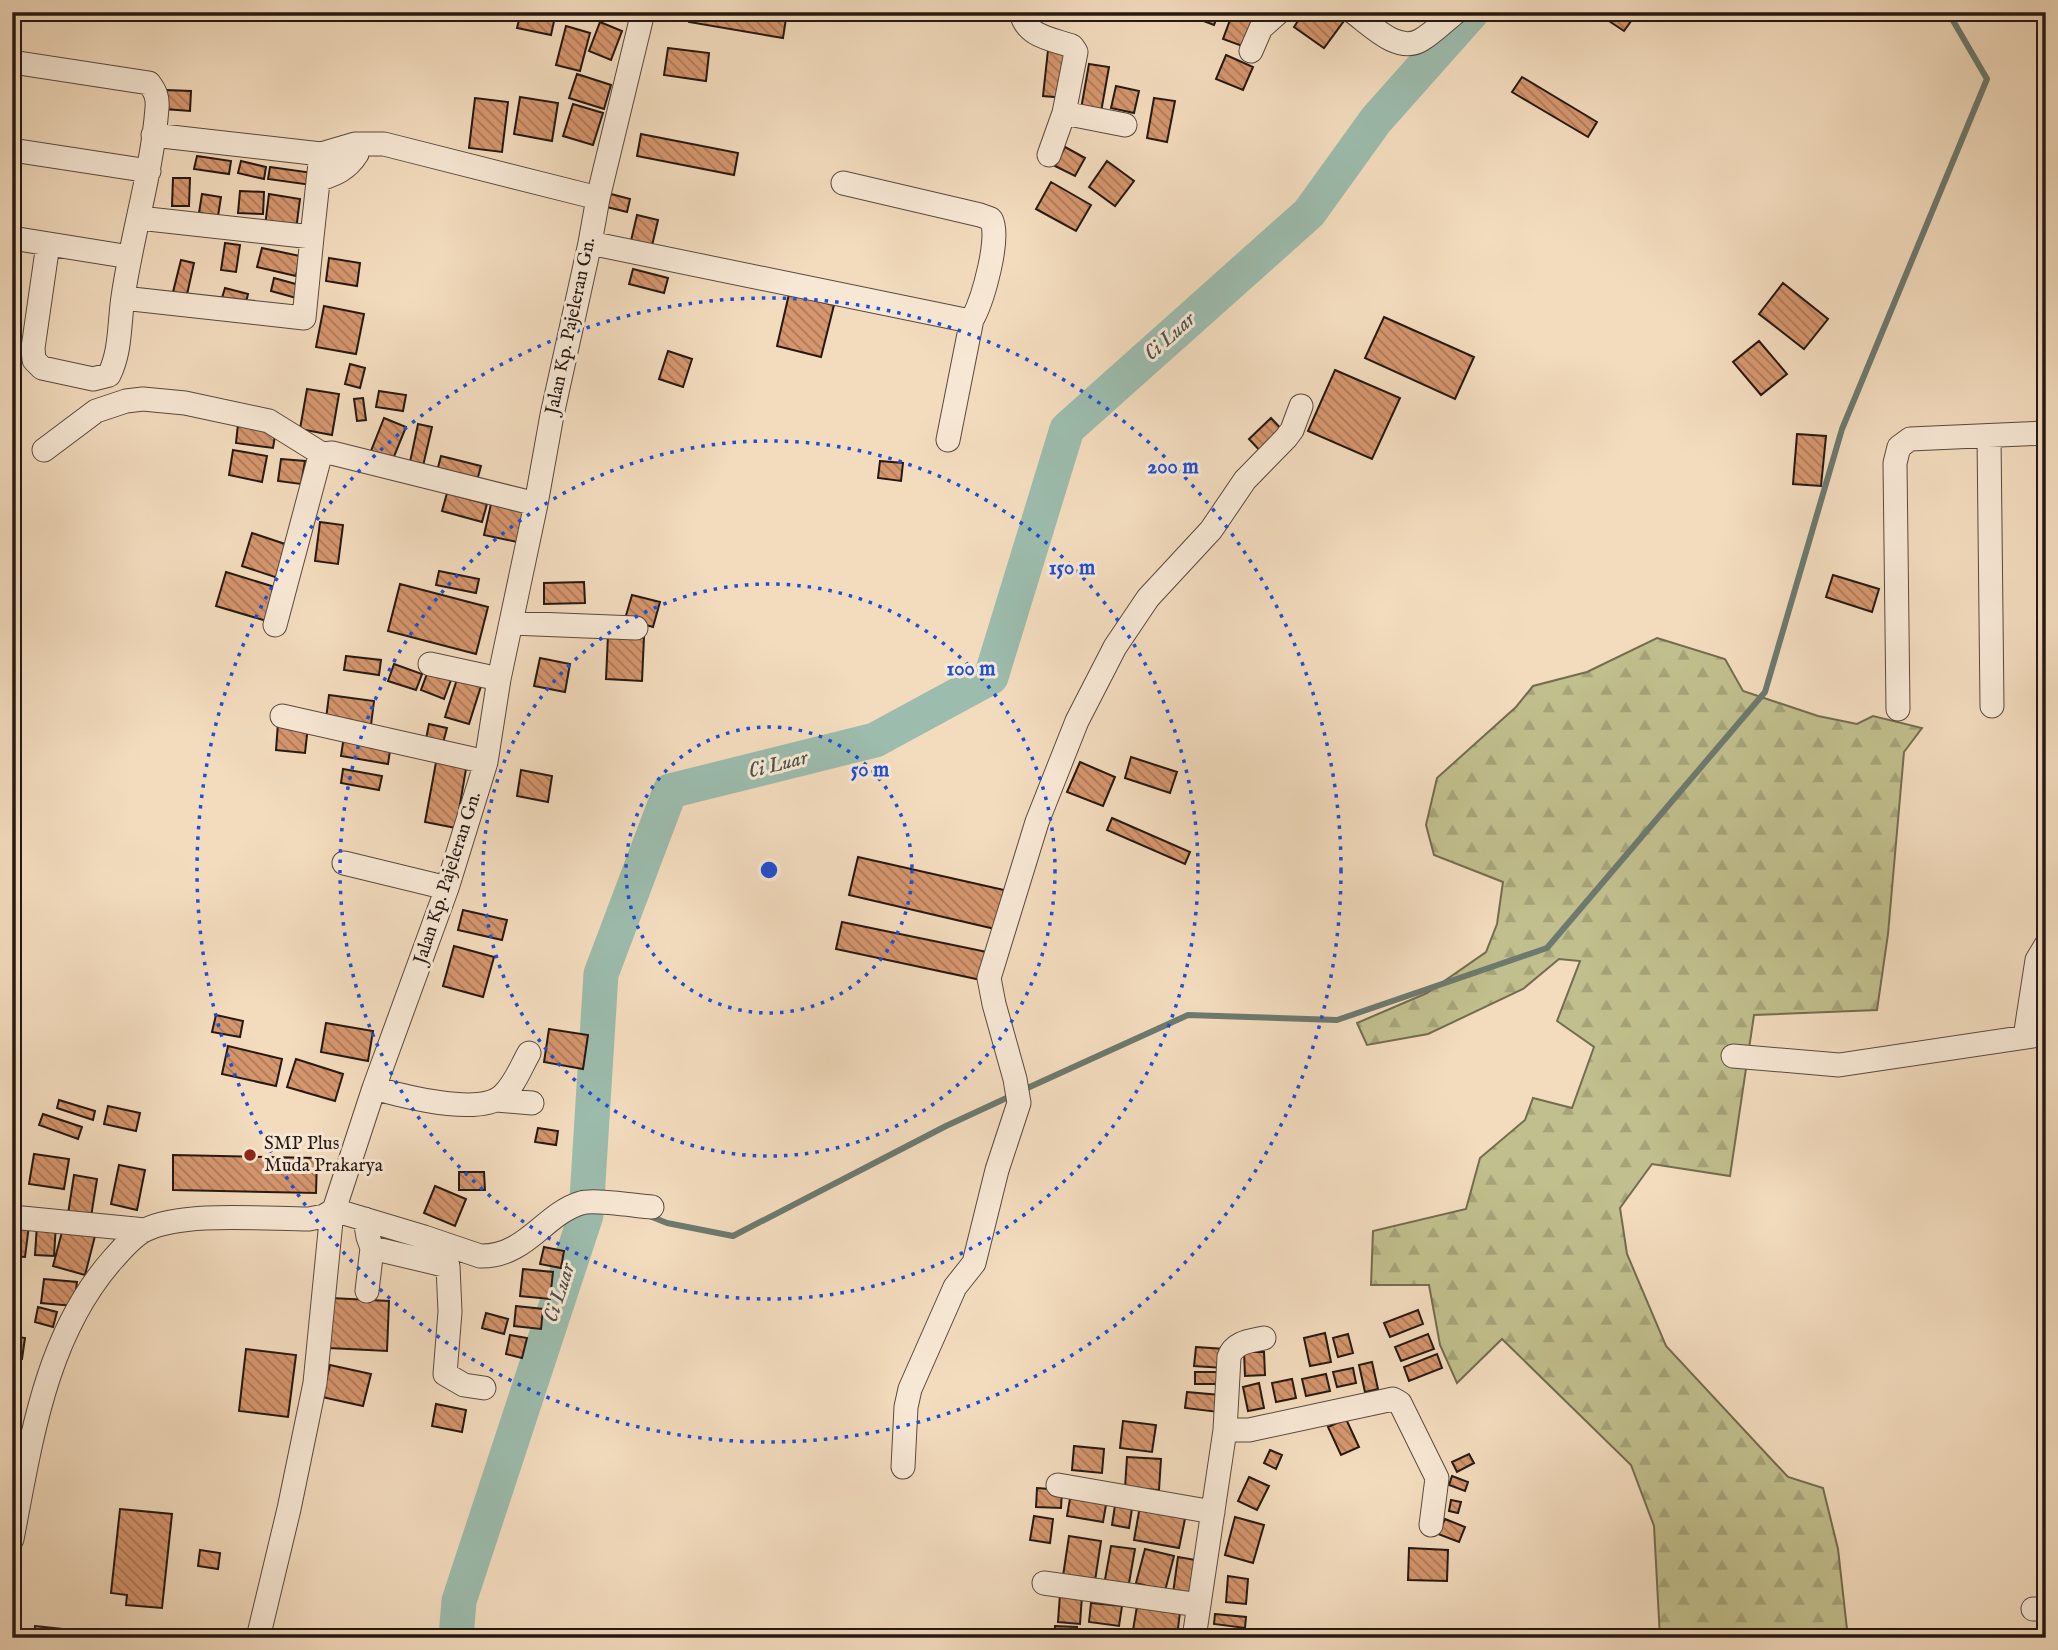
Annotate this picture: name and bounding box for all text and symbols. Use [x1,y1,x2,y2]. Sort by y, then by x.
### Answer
street label: Jalan Kp. Pajeleran Gn. [540,235,601,419]
water label: Ci Luar [1139,306,1202,367]
text: 200 m [1147,454,1199,481]
text: 150 m [1049,555,1096,582]
text: 100 m [946,656,996,683]
water label: Ci Luar [745,744,811,785]
text: 50 m [851,757,890,784]
street label: Jalan Kp. Pajeleran Gn. [408,789,487,969]
centre of rings [757,858,781,882]
place label: SMP Plus Muda Prakarya [264,1132,384,1178]
marker: SMP Plus Muda Prakarya [242,1147,258,1163]
water label: Ci Luar [538,1259,582,1326]

